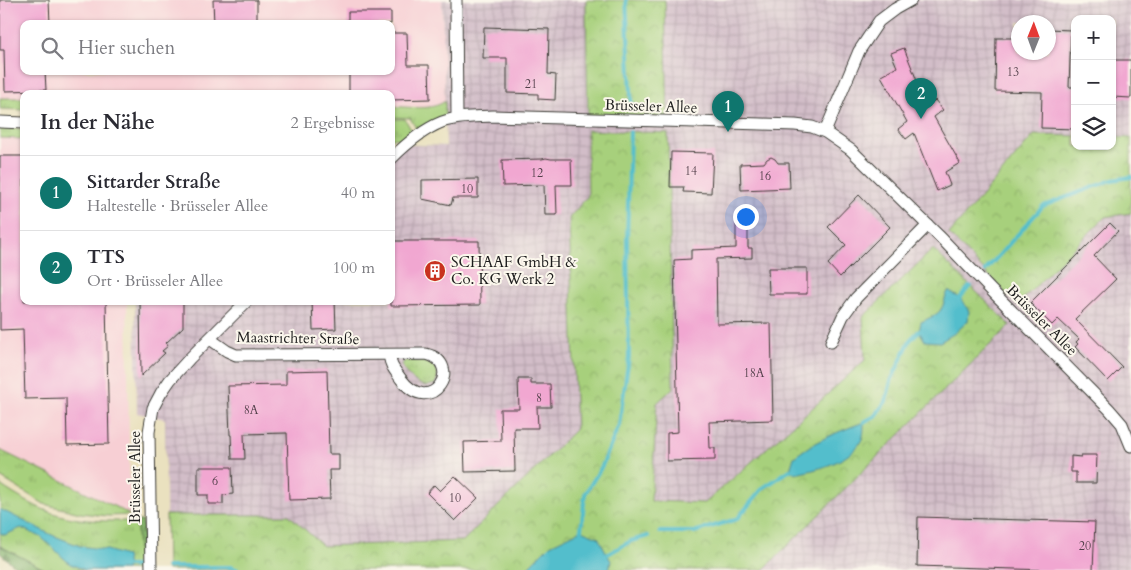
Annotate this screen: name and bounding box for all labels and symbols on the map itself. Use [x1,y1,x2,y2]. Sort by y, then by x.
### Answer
north arrow [1011,15,1056,60]
house number: 13 [1007,64,1019,80]
house number: 21 [525,76,537,92]
pin: 2 [905,78,937,119]
pin: 1 [712,91,744,132]
street label: Brüsseler Allee [604,94,698,118]
house number: 14 [685,163,697,179]
house number: 12 [531,165,543,181]
house number: 16 [759,168,771,184]
house number: 10 [461,181,473,197]
your location [733,204,759,230]
place label: SCHAAF GmbH & Co. KG Werk 2 [451,252,577,289]
building icon: SCHAAF GmbH & Co. KG Werk 2 [423,259,447,283]
street label: Brüsseler Allee [1002,280,1082,360]
street label: Maastrichter Straße [237,327,360,349]
house number: 18A [744,365,765,381]
house number: 8 [536,390,542,406]
house number: 8A [244,402,259,418]
street label: Brüsseler Allee [125,430,145,523]
house number: 6 [212,473,218,489]
house number: 10 [449,490,461,506]
house number: 20 [1079,538,1091,554]

